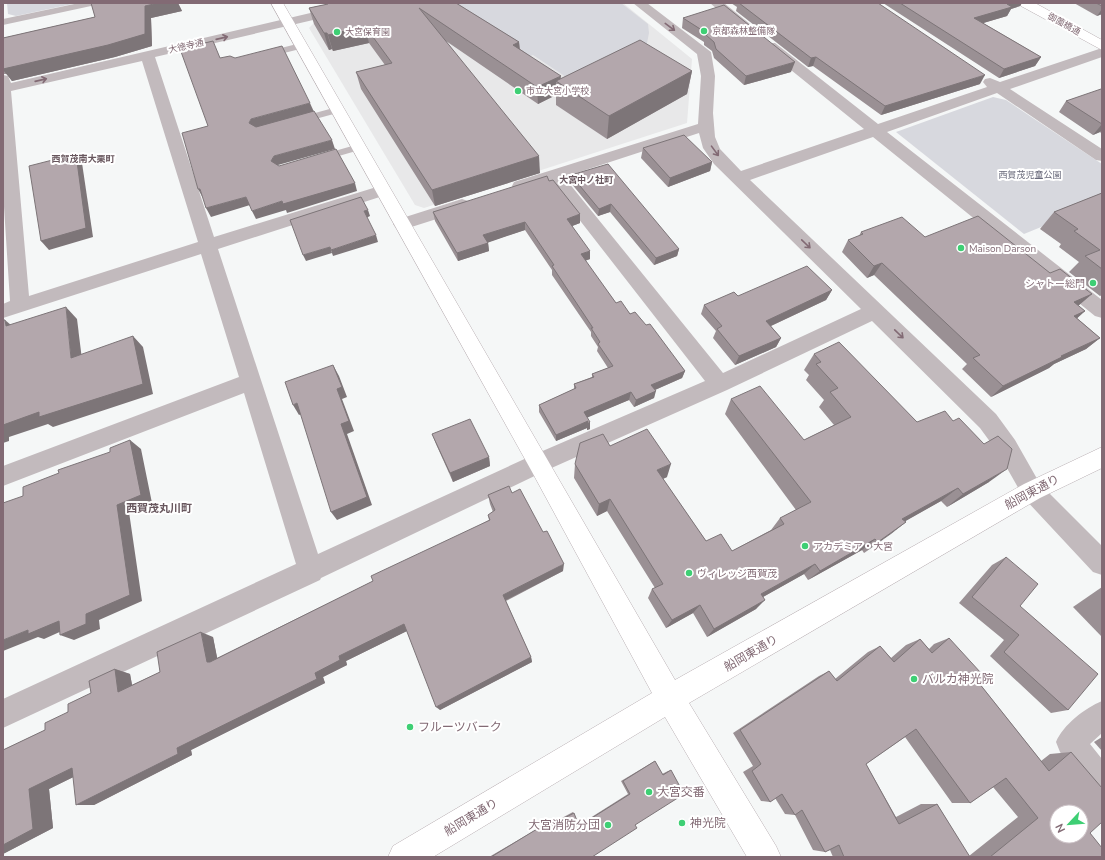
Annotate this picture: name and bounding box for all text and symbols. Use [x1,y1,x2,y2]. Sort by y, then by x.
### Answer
street label: 御薗橋通 [1045,10,1083,38]
one-way arrow [665,22,676,31]
place label: 京都森林整備隊 [712,25,775,37]
place label: 大宮保育園 [345,26,390,38]
marker: 京都森林整備隊 [699,26,709,36]
marker: 大宮保育園 [332,27,342,37]
one-way arrow [215,33,228,41]
street label: 大徳寺通 [167,36,205,56]
one-way arrow [34,76,47,84]
place label: 市立大宮小学校 [526,85,589,97]
marker: 市立大宮小学校 [513,86,523,96]
one-way arrow [711,145,719,156]
district label: 西賀茂南大栗町 [51,153,115,165]
park label: 西賀茂児童公園 [998,169,1062,181]
district label: 大宮中ノ社町 [559,174,613,186]
one-way arrow [801,239,811,249]
place label: Maison Darson [969,242,1036,256]
marker: Maison Darson [956,243,966,253]
place label: シャトー総門 [1025,277,1085,291]
marker: シャトー総門 [1088,278,1098,288]
one-way arrow [894,330,904,339]
street label: 船岡東通り [1002,471,1062,513]
district label: 西賀茂丸川町 [126,501,192,516]
place label: アカデミア・大宮 [813,540,893,554]
marker: アカデミア・大宮 [800,541,810,551]
place label: ヴィレッジ西賀茂 [697,567,777,581]
marker: ヴィレッジ西賀茂 [684,568,694,578]
street label: 船岡東通り [721,631,781,675]
place label: バルカ神光院 [922,671,994,687]
marker: バルカ神光院 [909,674,919,684]
place label: フルーツバーク [418,719,502,735]
marker: フルーツバーク [405,722,415,732]
place label: 大宮交番 [657,784,705,800]
marker: 大宮交番 [644,787,654,797]
street label: 船岡東通り [441,795,501,839]
north arrow [1049,804,1089,844]
place label: 神光院 [690,815,726,831]
place label: 大宮消防分団 [528,817,600,833]
marker: 神光院 [677,818,687,828]
marker: 大宮消防分団 [603,820,613,830]
text: N [1052,821,1069,835]

